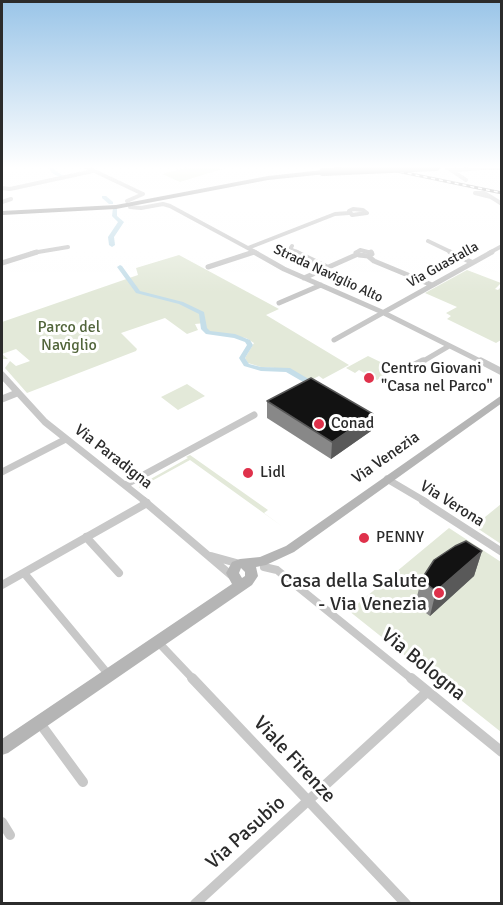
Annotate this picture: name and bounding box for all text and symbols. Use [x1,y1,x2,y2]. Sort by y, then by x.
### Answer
street label: Via Guastalla [404,238,482,292]
street label: Strada Naviglio Alto [271,241,385,307]
park label: Parco del Naviglio [38,318,100,356]
place label: Centro Giovani "Casa nel Parco" [381,359,493,397]
marker: Centro Giovani "Casa nel Parco" [362,371,376,385]
place label: Conad [331,414,374,434]
marker: Conad [312,417,326,431]
street label: Via Paradigna [70,421,156,493]
street label: Via Venezia [349,428,423,488]
place label: Lidl [260,463,286,483]
marker: Lidl [241,466,255,480]
street label: Via Verona [416,477,488,531]
place label: PENNY [376,528,424,548]
marker: PENNY [357,531,371,545]
place label: Casa della Salute - Via Venezia [280,570,427,617]
marker: Casa della Salute - Via Venezia [432,586,446,600]
street label: Via Bologna [376,624,470,706]
street label: Viale Firenze [248,712,340,808]
street label: Via Pasubio [201,791,291,875]

